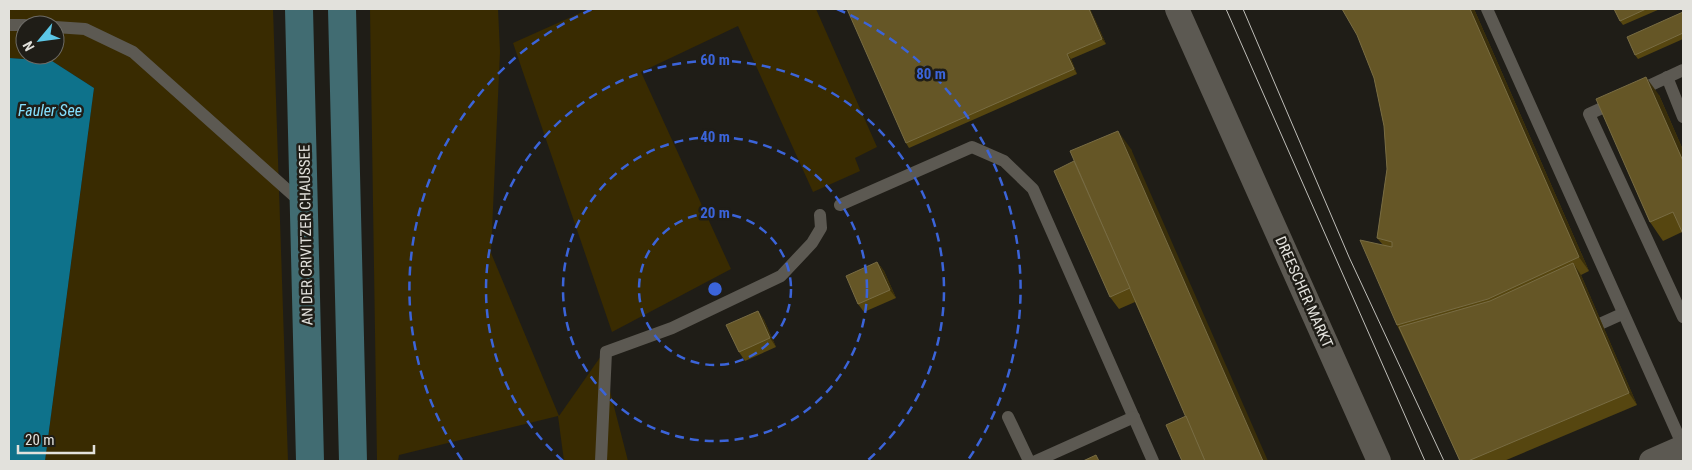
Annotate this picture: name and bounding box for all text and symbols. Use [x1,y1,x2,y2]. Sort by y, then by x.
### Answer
north arrow [15,15,65,65]
text: N [20,39,38,54]
text: 60 m [700,51,730,69]
text: 80 m [916,65,946,83]
water label: Fauler See [18,101,82,120]
text: 40 m [700,128,730,146]
street label: AN DER CRIVITZER CHAUSSEE [295,144,317,326]
text: 20 m [700,204,730,222]
street label: DREESCHER MARKT [1271,234,1337,351]
centre of rings [706,280,724,298]
scale bar [18,422,94,454]
text: 20 m [25,431,55,449]

